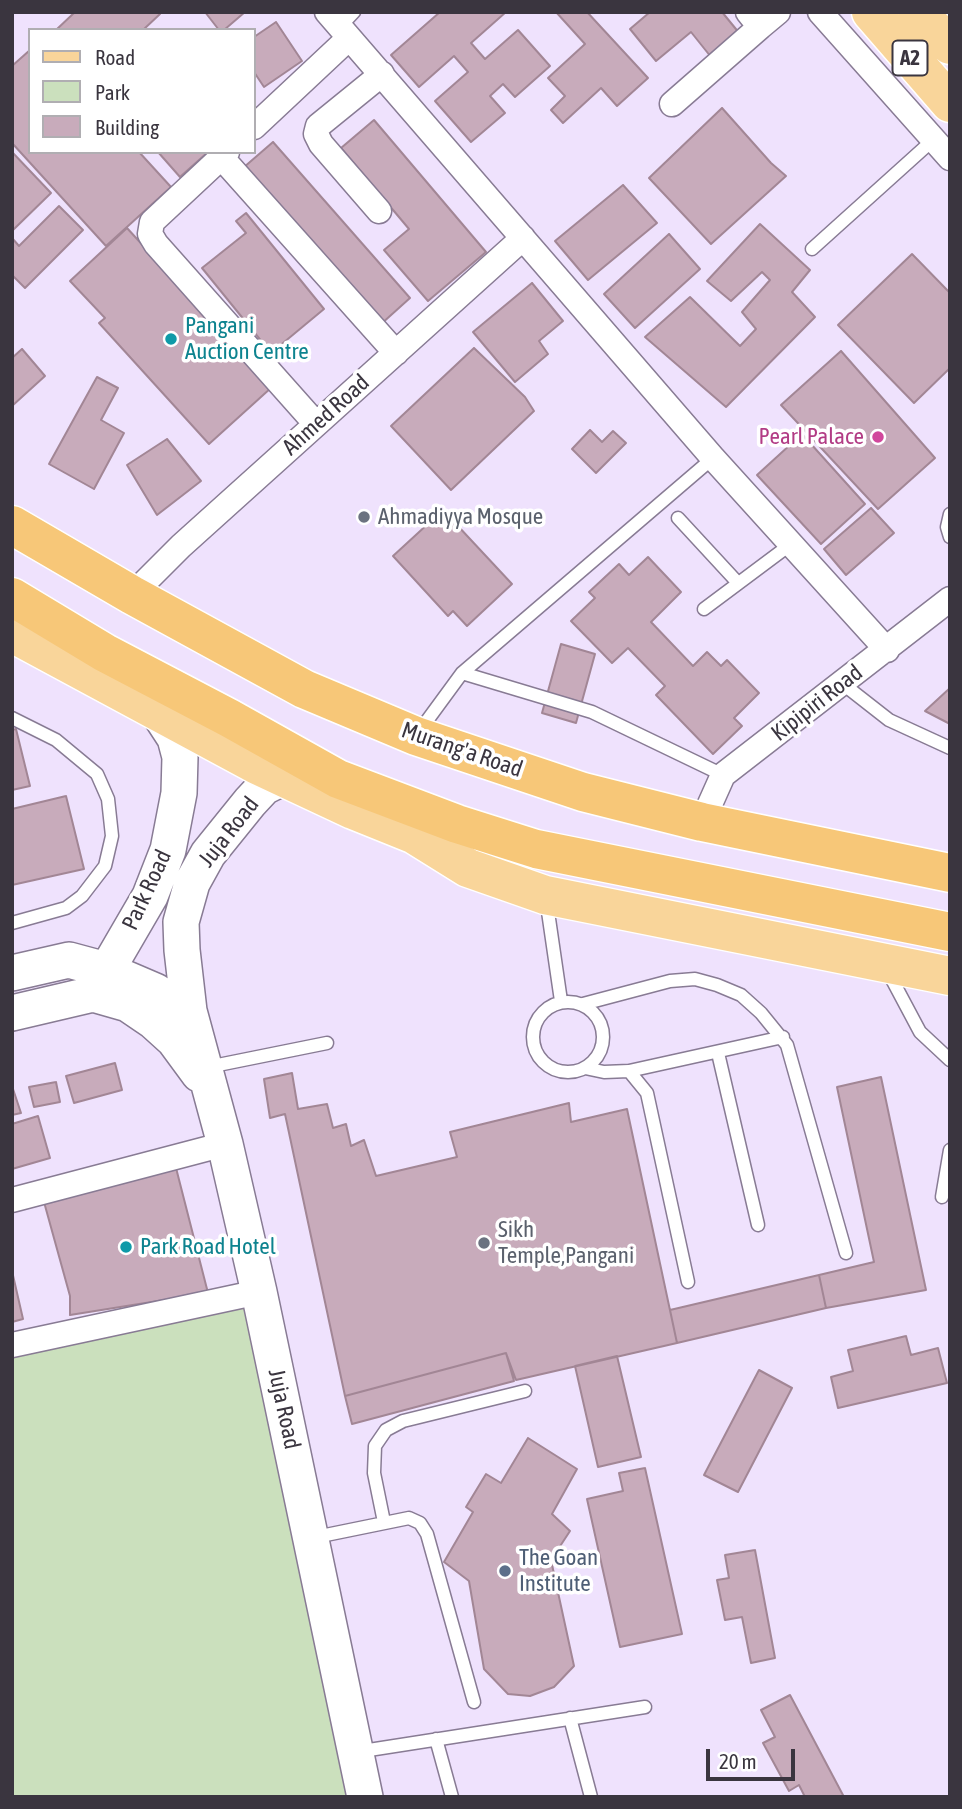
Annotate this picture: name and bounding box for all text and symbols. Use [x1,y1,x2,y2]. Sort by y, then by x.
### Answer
legend [28,28,256,154]
road number: A2 [892,41,928,76]
text: Road [95,45,135,69]
text: Park [95,80,130,104]
text: Building [95,115,159,139]
place label: Pangani Auction Centre [185,312,309,366]
marker: Pangani Auction Centre [163,331,179,347]
street label: Ahmed Road [277,369,375,461]
place label: Pearl Palace [759,423,864,451]
marker: Pearl Palace [870,429,886,445]
place label: Ahmadiyya Mosque [378,503,543,531]
marker: Ahmadiyya Mosque [356,509,372,525]
street label: Kipipiri Road [766,659,868,747]
street label: Murang'a Road [398,716,526,784]
street label: Juja Road [193,791,265,873]
street label: Park Road [116,845,178,935]
place label: Sikh Temple,Pangani [498,1216,634,1270]
place label: Park Road Hotel [140,1233,276,1261]
marker: Sikh Temple,Pangani [476,1235,492,1251]
marker: Park Road Hotel [118,1239,134,1255]
street label: Juja Road [262,1366,306,1452]
place label: The Goan Institute [519,1544,598,1598]
marker: The Goan Institute [497,1563,513,1579]
scale bar [710,1736,799,1780]
text: 20 m [719,1749,757,1773]

